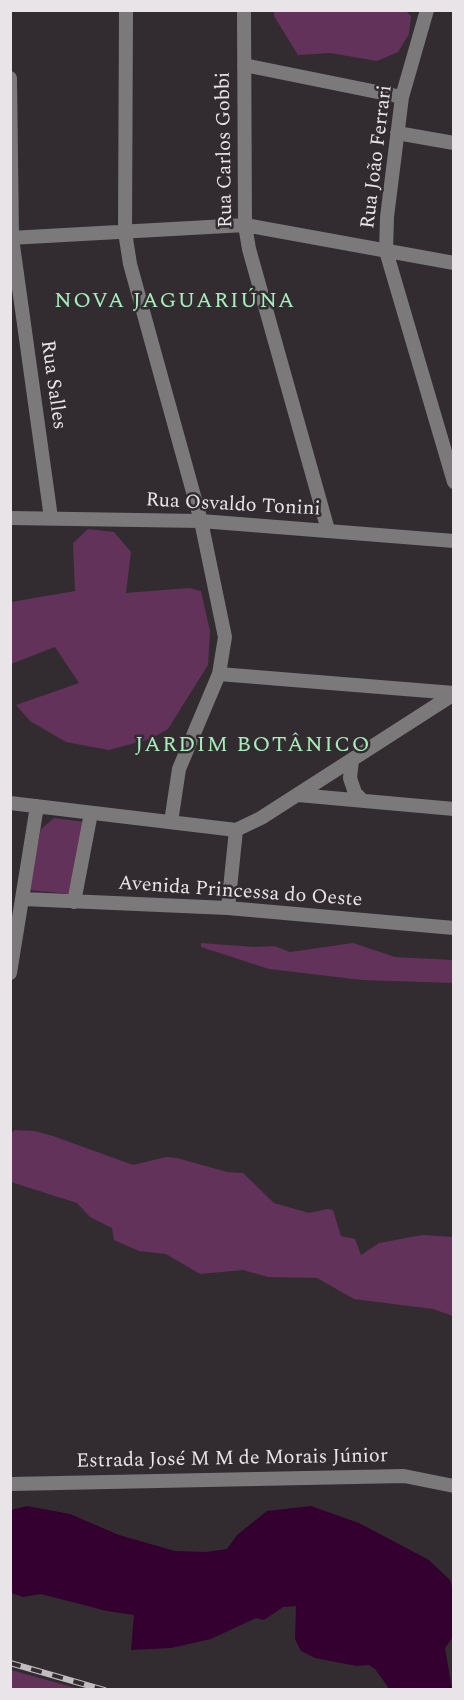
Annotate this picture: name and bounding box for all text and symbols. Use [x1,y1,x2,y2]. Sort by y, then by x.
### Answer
street label: Rua Carlos Gobbi [213,72,239,228]
street label: Rua João Ferrari [357,84,399,230]
district label: NOVA JAGUARIÚNA [54,290,296,316]
street label: Rua Salles [34,339,70,431]
street label: Rua Osvaldo Tonini [145,489,321,523]
district label: JARDIM BOTÂNICO [135,734,371,760]
street label: Avenida Princessa do Oeste [117,872,363,914]
street label: Estrada José M M de Morais Júnior [76,1445,388,1475]

